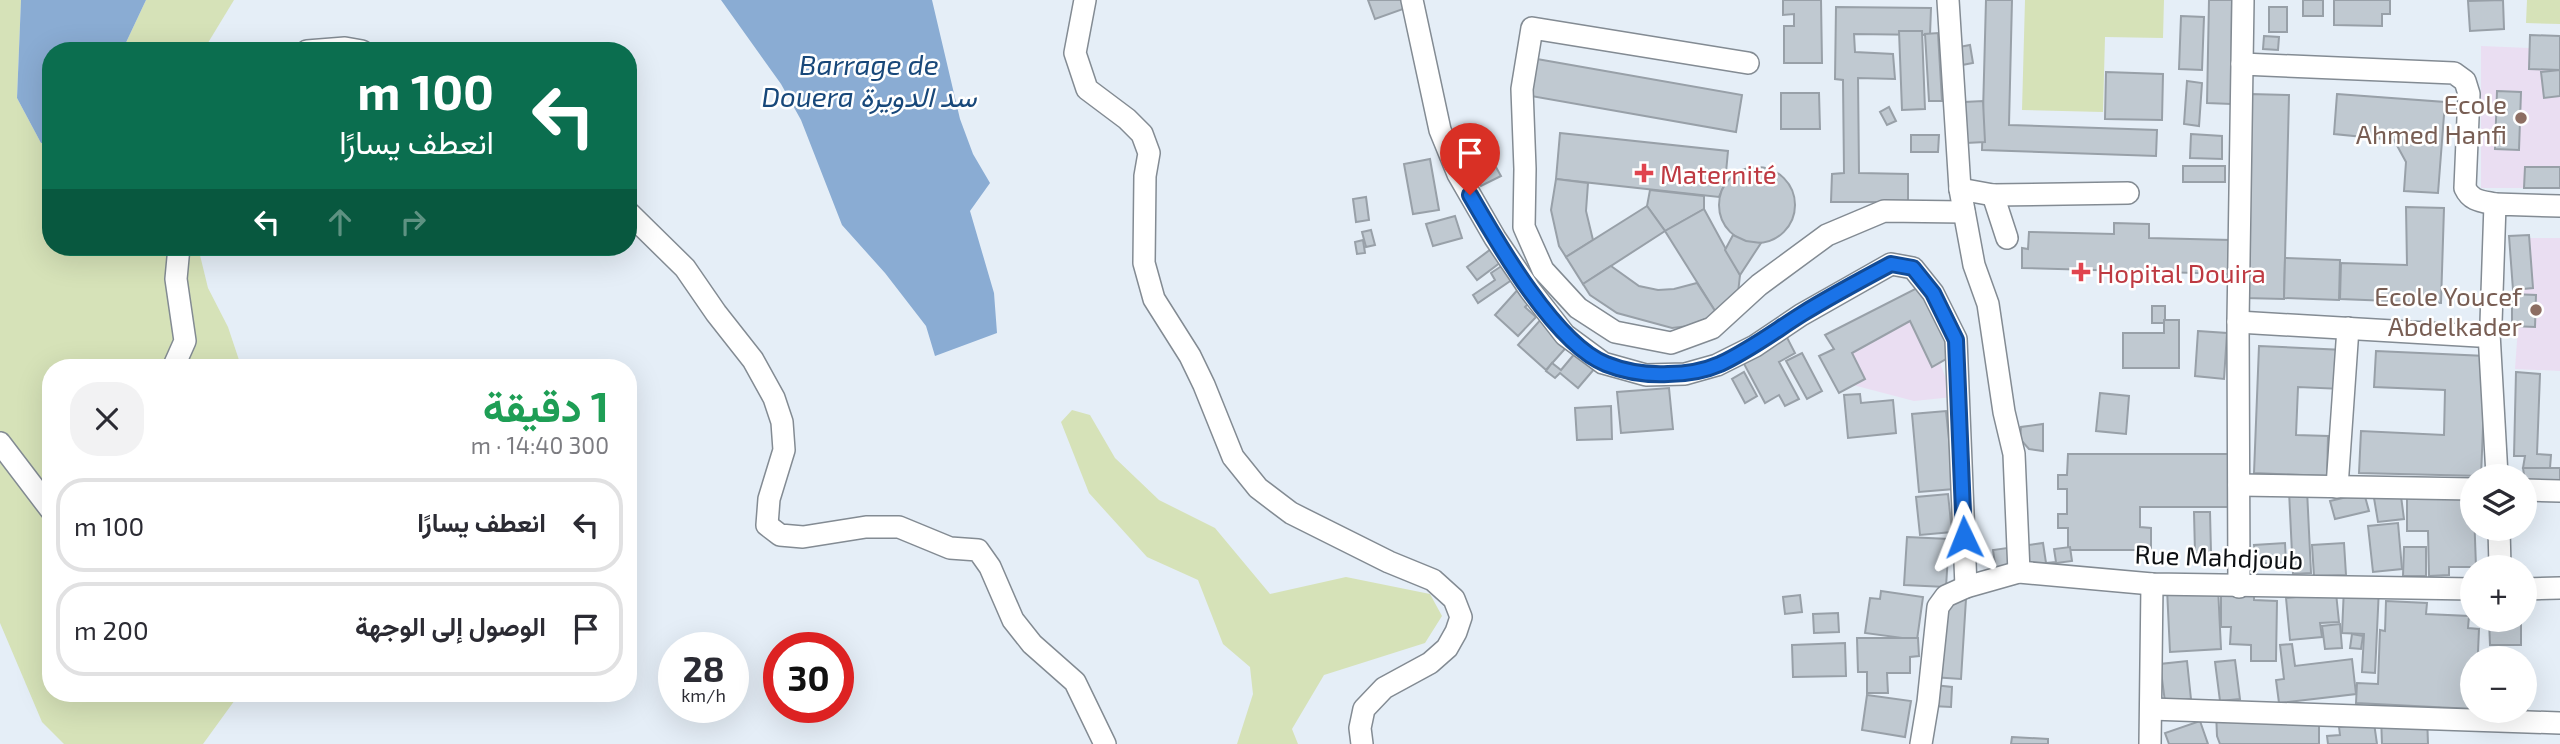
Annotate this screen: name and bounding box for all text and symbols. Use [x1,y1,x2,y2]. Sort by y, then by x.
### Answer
water label: Barrage de Douera سد الدويرة [762,47,977,115]
text: 100 m [357,61,494,120]
icon: left [518,70,609,161]
place label: Ecole Ahmed Hanfi [2356,88,2507,149]
marker: Ecole Ahmed Hanfi [2513,110,2529,126]
text: انعطف يسارًا [339,122,494,160]
pin [1440,123,1500,195]
icon: arrive [1451,134,1489,172]
place label: Maternité [1660,158,1777,189]
marker: Maternité [1634,163,1654,183]
icon: left [248,203,286,241]
icon: ahead [321,203,359,241]
icon: right [394,203,432,241]
place label: Hopital Douira [2097,257,2266,288]
marker: Hopital Douira [2071,262,2091,282]
place label: Ecole Youcef Abdelkader [2374,280,2523,341]
marker: Ecole Youcef Abdelkader [2528,302,2544,318]
text: 1 دقيقة [483,380,609,430]
button: close [70,382,144,456]
text: 300 m · 14:40 [471,431,609,459]
map controls [2460,464,2537,723]
button: layers [2460,464,2537,541]
position arrow [1927,500,2001,574]
text: انعطف يسارًا [417,506,546,537]
icon: left [567,506,605,544]
text: 100 m [74,510,144,541]
street label: Rue Mahdjoub [2134,538,2304,574]
button: + [2460,555,2537,632]
text: الوصول إلى الوجهة [355,610,546,641]
icon: arrive [567,610,605,648]
text: 200 m [74,614,149,645]
speed limit sign: 30 [763,632,854,723]
button: − [2460,646,2537,723]
text: 28 [682,647,725,689]
text: km/h [681,684,726,706]

